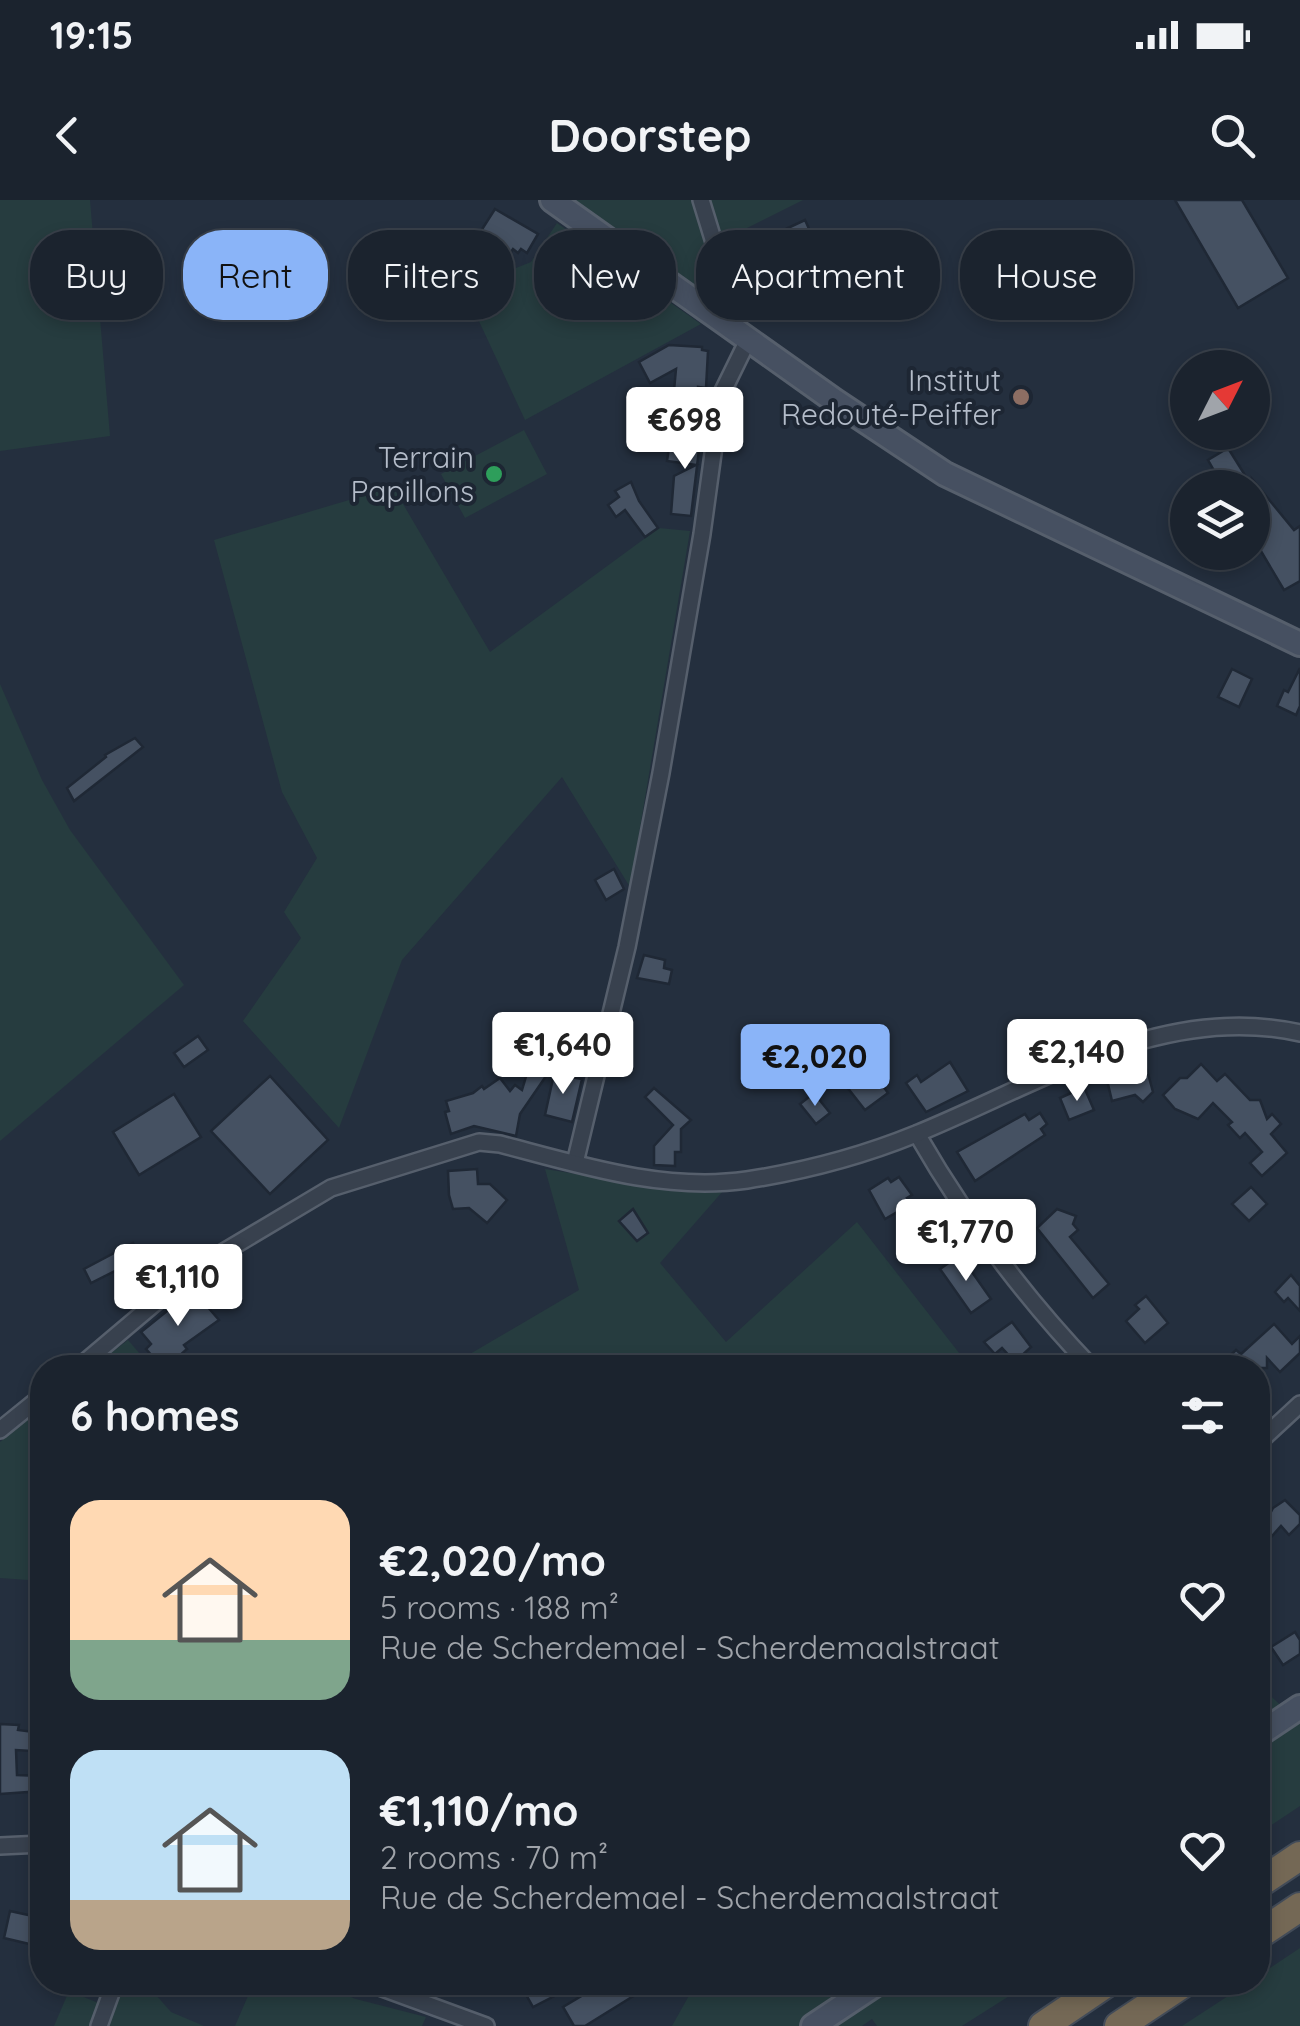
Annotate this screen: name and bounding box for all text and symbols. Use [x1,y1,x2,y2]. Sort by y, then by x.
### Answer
text: 19:15 [50,11,133,59]
text: Doorstep [549,107,751,163]
icon: back [40,108,95,163]
icon: search [1205,108,1260,163]
chip: Buy [30,230,163,320]
chip: Rent [183,230,328,320]
chip: Filters [348,230,514,320]
chip: New [534,230,676,320]
chip: Apartment [696,230,940,320]
chip: House [960,230,1133,320]
north arrow [1170,350,1270,450]
map controls [1170,350,1270,570]
place label: Institut Redouté-Peiffer [781,361,1001,433]
marker: Institut Redouté-Peiffer [1010,386,1032,408]
pin: €698 [626,387,744,472]
text: €698 [648,399,722,439]
place label: Terrain Papillons [350,438,474,510]
marker: Terrain Papillons [483,463,505,485]
button: layers [1170,470,1270,570]
pin: €1,640 [482,1012,644,1097]
pin: €2,140 [996,1019,1158,1104]
text: €1,640 [514,1024,612,1064]
pin: €2,020 [734,1024,896,1109]
text: €2,140 [1029,1031,1125,1071]
text: €2,020 [763,1036,867,1076]
pin: €1,770 [885,1199,1047,1284]
text: €1,770 [918,1211,1014,1251]
pin: €1,110 [97,1244,259,1329]
text: €1,110 [136,1256,220,1296]
icon: filters [1175,1388,1230,1443]
text: 6 homes [70,1389,240,1442]
text: €2,020/mo [380,1534,606,1587]
icon: home [150,1540,270,1660]
icon: heart [1175,1573,1230,1628]
text: 5 rooms · 188 m² [380,1587,619,1627]
text: Rue de Scherdemael - Scherdemaalstraat [380,1627,1000,1667]
text: €1,110/mo [380,1784,579,1837]
icon: home [150,1790,270,1910]
icon: heart [1175,1823,1230,1878]
text: 2 rooms · 70 m² [380,1837,608,1877]
text: Rue de Scherdemael - Scherdemaalstraat [380,1877,1000,1917]

